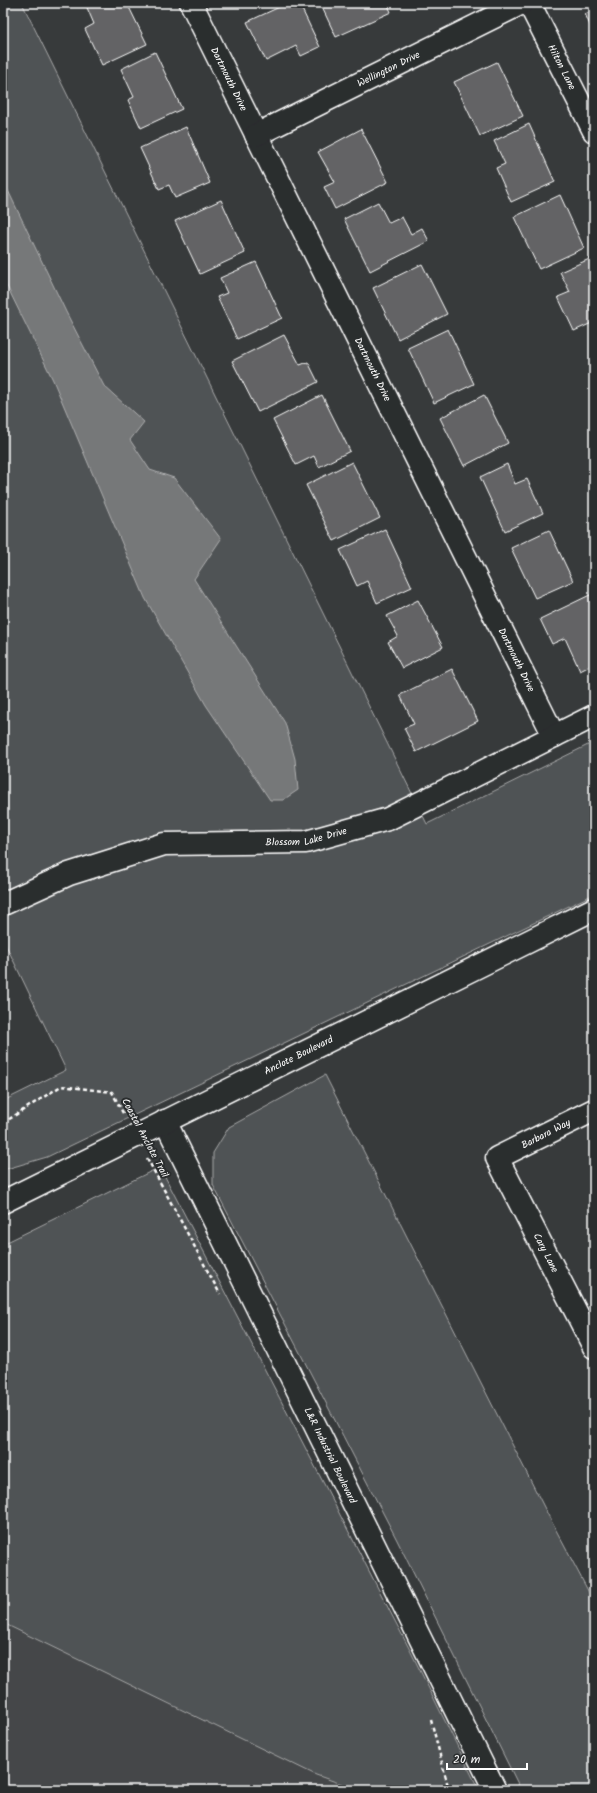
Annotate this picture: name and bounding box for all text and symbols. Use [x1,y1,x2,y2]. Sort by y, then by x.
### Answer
street label: Hilton Lane [543,42,580,93]
street label: Dartmouth Drive [206,44,252,114]
street label: Wellington Drive [354,47,423,92]
street label: Dartmouth Drive [350,335,395,405]
street label: Dartmouth Drive [494,625,539,695]
street label: Blossom Lake Drive [265,823,349,851]
street label: Anclote Boulevard [261,1031,337,1079]
street label: Coastal Anclote Trail [117,1095,173,1181]
street label: Barbara Way [519,1115,574,1153]
street label: Cary Lane [529,1230,563,1276]
street label: L&R Industrial Boulevard [299,1405,361,1507]
scale bar [447,1745,527,1771]
text: 20 m [453,1750,481,1769]

